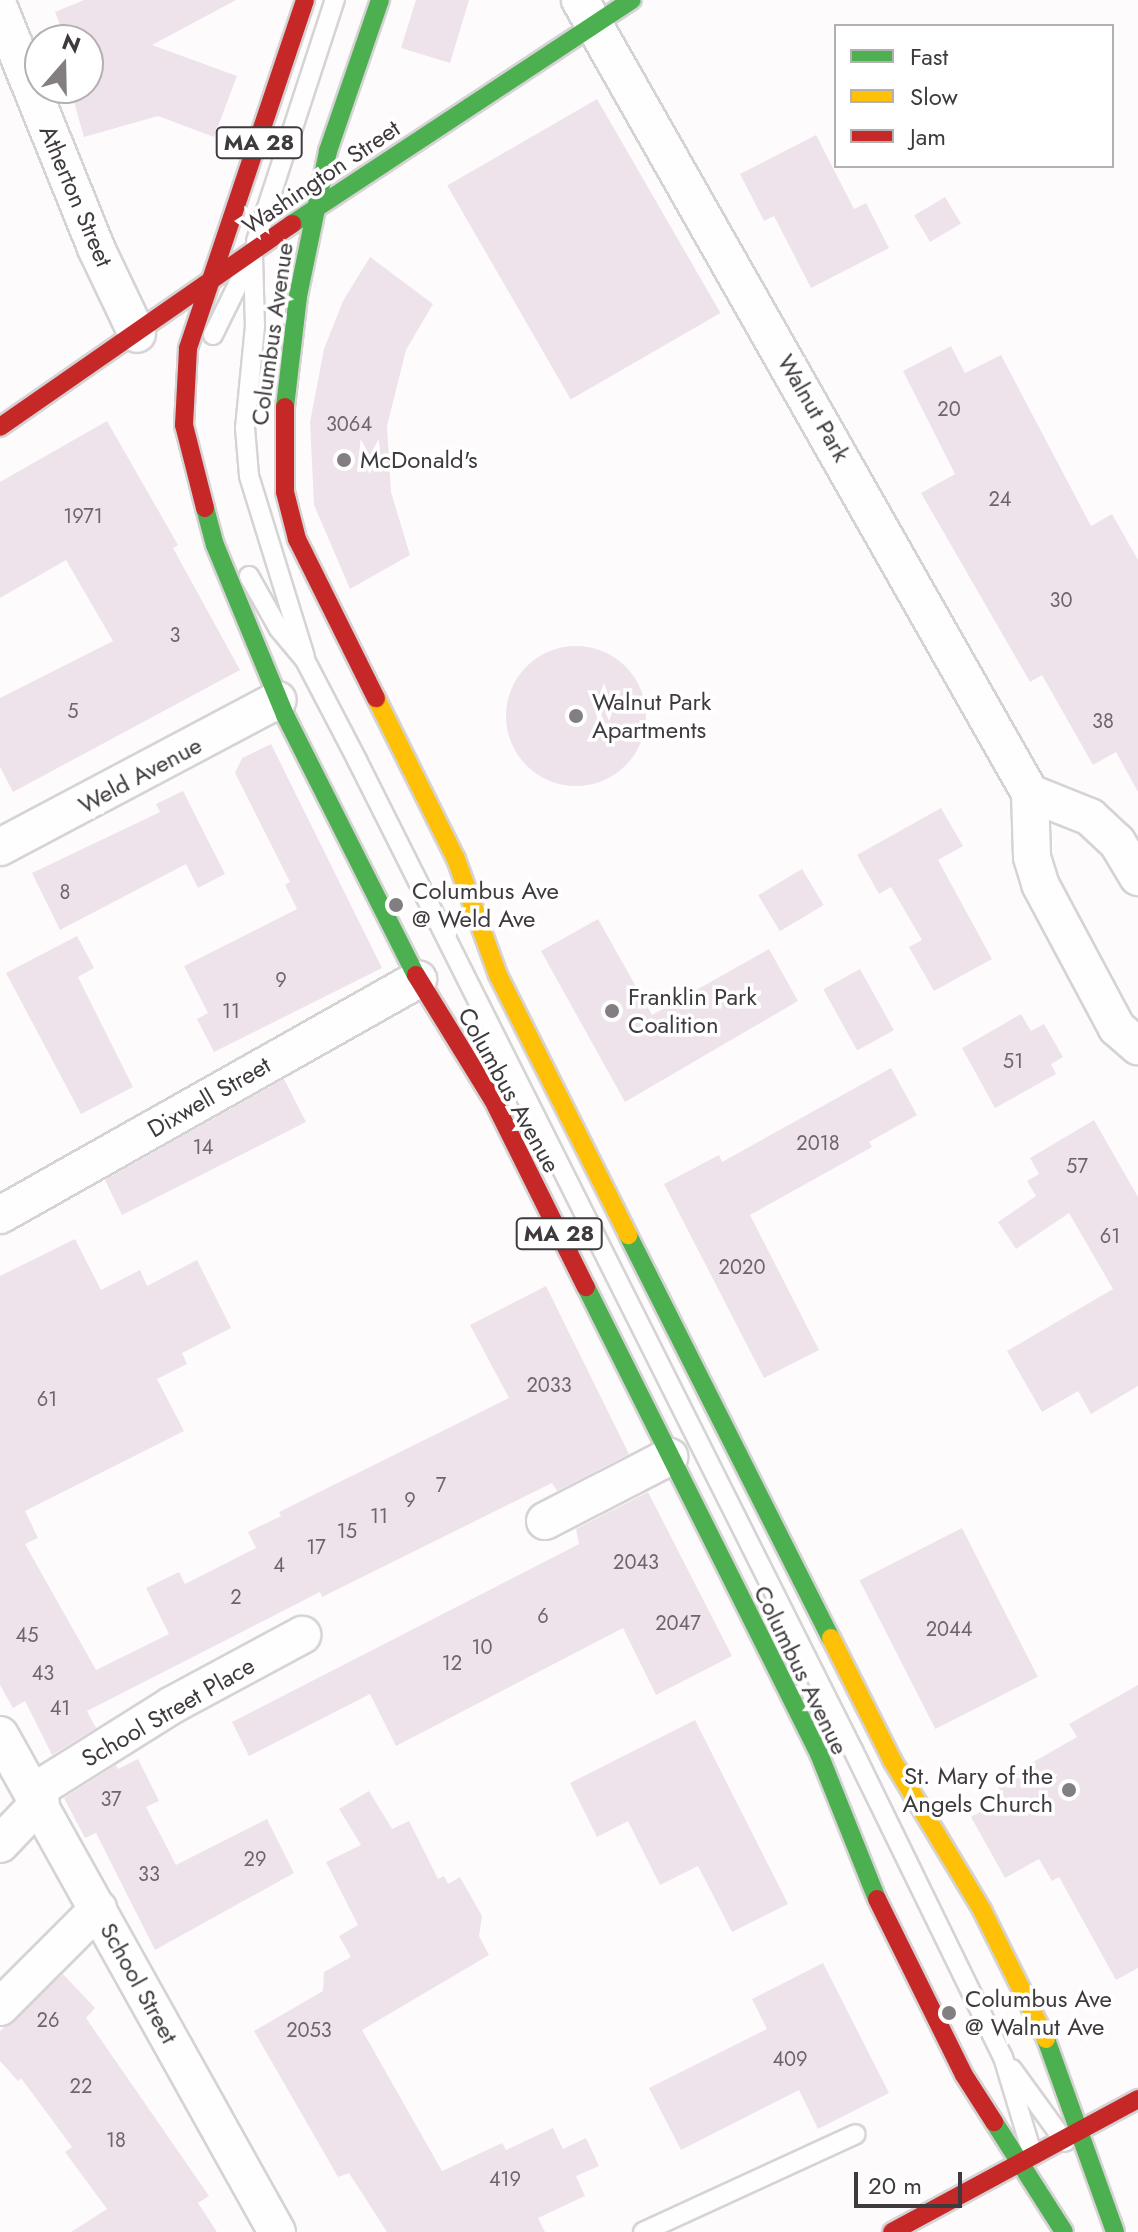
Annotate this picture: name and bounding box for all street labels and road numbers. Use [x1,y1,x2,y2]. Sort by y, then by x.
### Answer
street label: Washington Street [237,114,405,240]
street label: Atherton Street [33,121,119,271]
road number: MA 28 [215,125,303,161]
street label: Columbus Avenue [245,241,299,427]
street label: Walnut Park [772,349,856,467]
street label: Weld Avenue [73,731,207,819]
street label: Columbus Avenue [452,1002,566,1178]
street label: Dixwell Street [143,1050,275,1144]
road number: MA 28 [515,1216,603,1252]
street label: Columbus Avenue [748,1581,854,1759]
street label: School Street Place [77,1651,259,1773]
street label: School Street [94,1918,184,2048]

